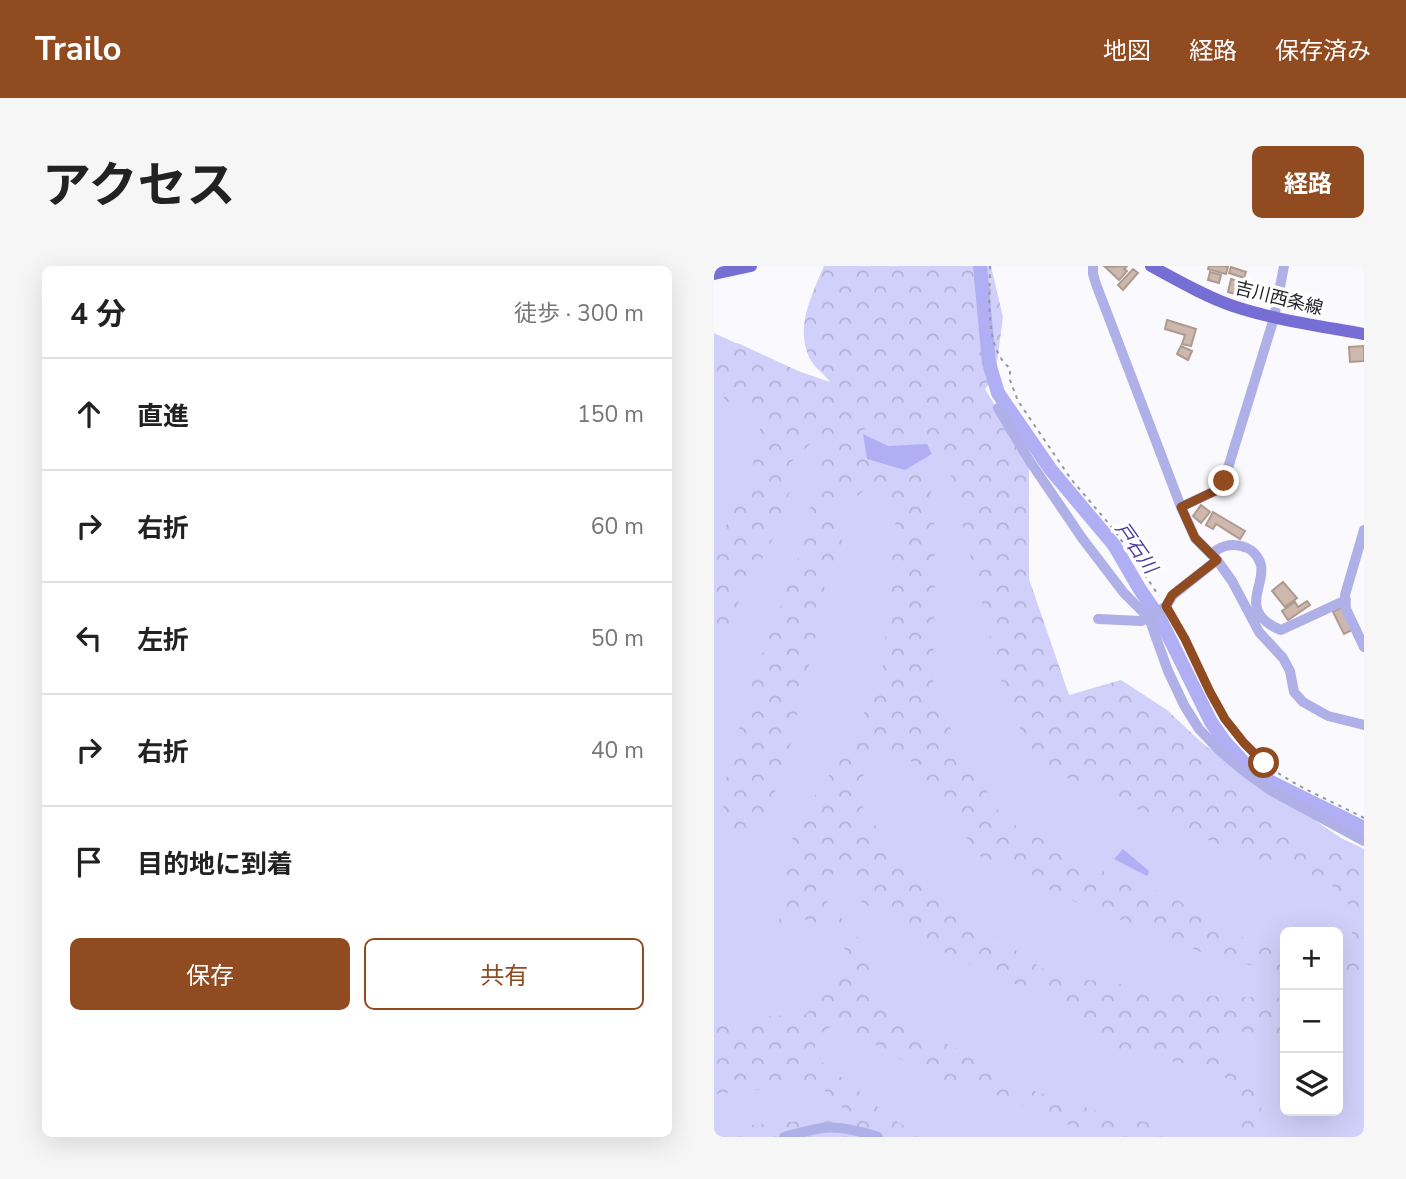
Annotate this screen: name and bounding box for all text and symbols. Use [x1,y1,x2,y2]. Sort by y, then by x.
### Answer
text: Trailo [35,27,122,72]
text: 地図 [1103,35,1151,67]
text: 経路 [1189,35,1237,67]
text: 保存済み [1275,35,1371,67]
button: 経路 [1252,146,1364,218]
text: アクセス [42,152,236,219]
street label: 吉川西条線 [1232,275,1326,321]
text: 4 分 [70,294,126,335]
text: 徒歩 · 300 m [514,298,644,329]
icon: ahead [70,395,108,433]
text: 直進 [137,399,189,434]
text: 150 m [577,399,644,430]
route end [1208,465,1239,496]
icon: right [70,507,108,545]
text: 右折 [137,511,189,546]
text: 60 m [591,511,644,542]
water label: 戸石川 [1109,517,1164,580]
icon: left [70,619,108,657]
text: 左折 [137,623,189,658]
text: 50 m [591,623,644,654]
icon: right [70,731,108,769]
text: 右折 [137,735,189,770]
text: 40 m [591,735,644,766]
route start [1248,747,1279,778]
icon: arrive [70,843,108,881]
text: 目的地に到着 [137,847,293,882]
map controls [1280,927,1343,1116]
button: + [1280,927,1343,990]
button: 保存 [70,938,350,1010]
button: 共有 [364,938,644,1010]
button: − [1280,990,1343,1053]
button: layers [1280,1053,1343,1116]

